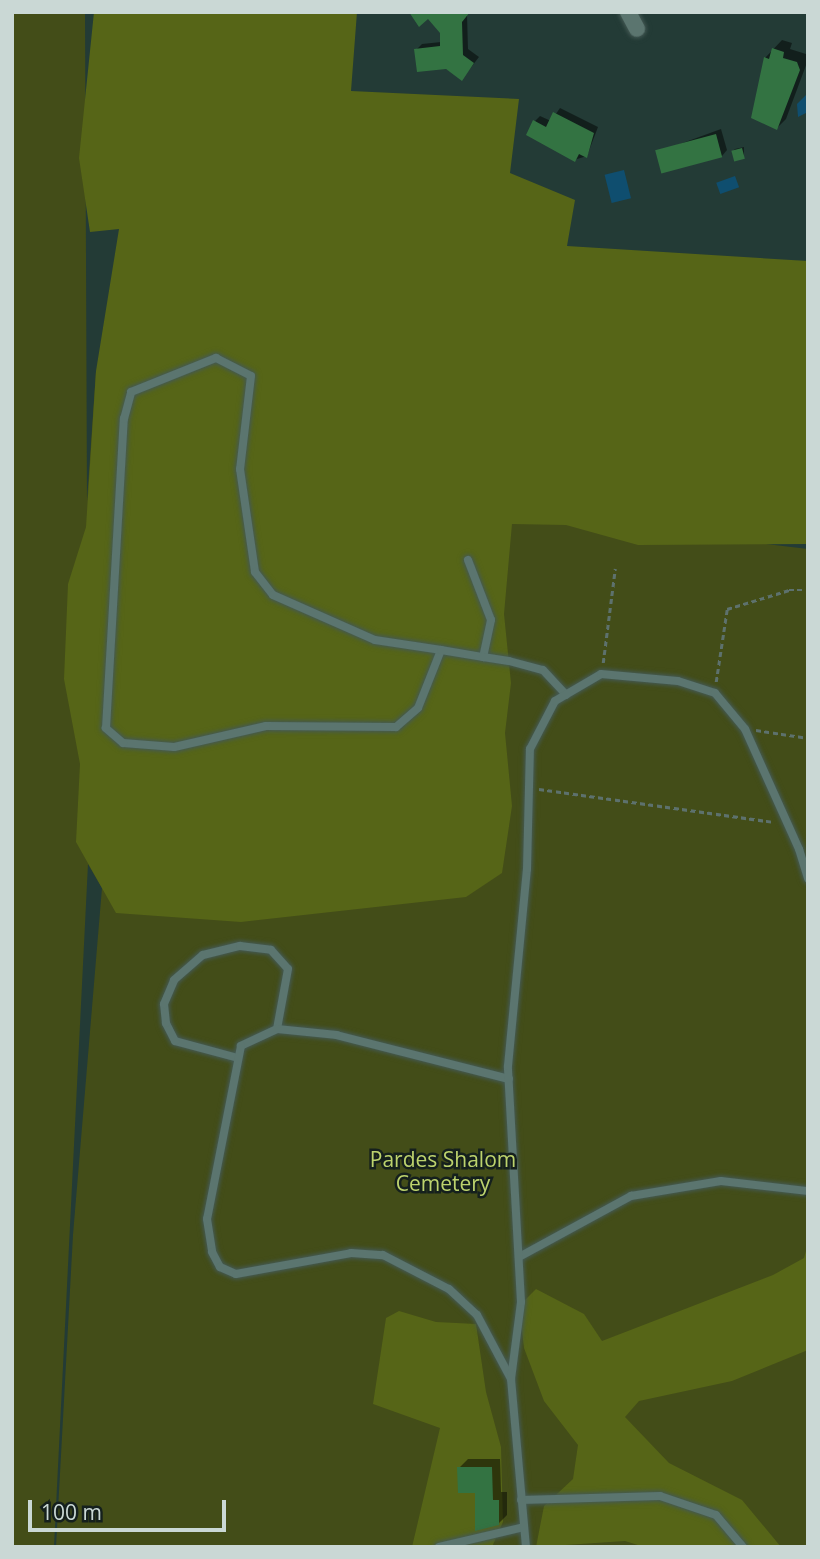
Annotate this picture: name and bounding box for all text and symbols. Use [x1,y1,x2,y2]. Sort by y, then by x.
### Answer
park label: Pardes Shalom Cemetery [370,1146,516,1196]
scale bar [32,1486,229,1530]
text: 100 m [41,1498,102,1526]

